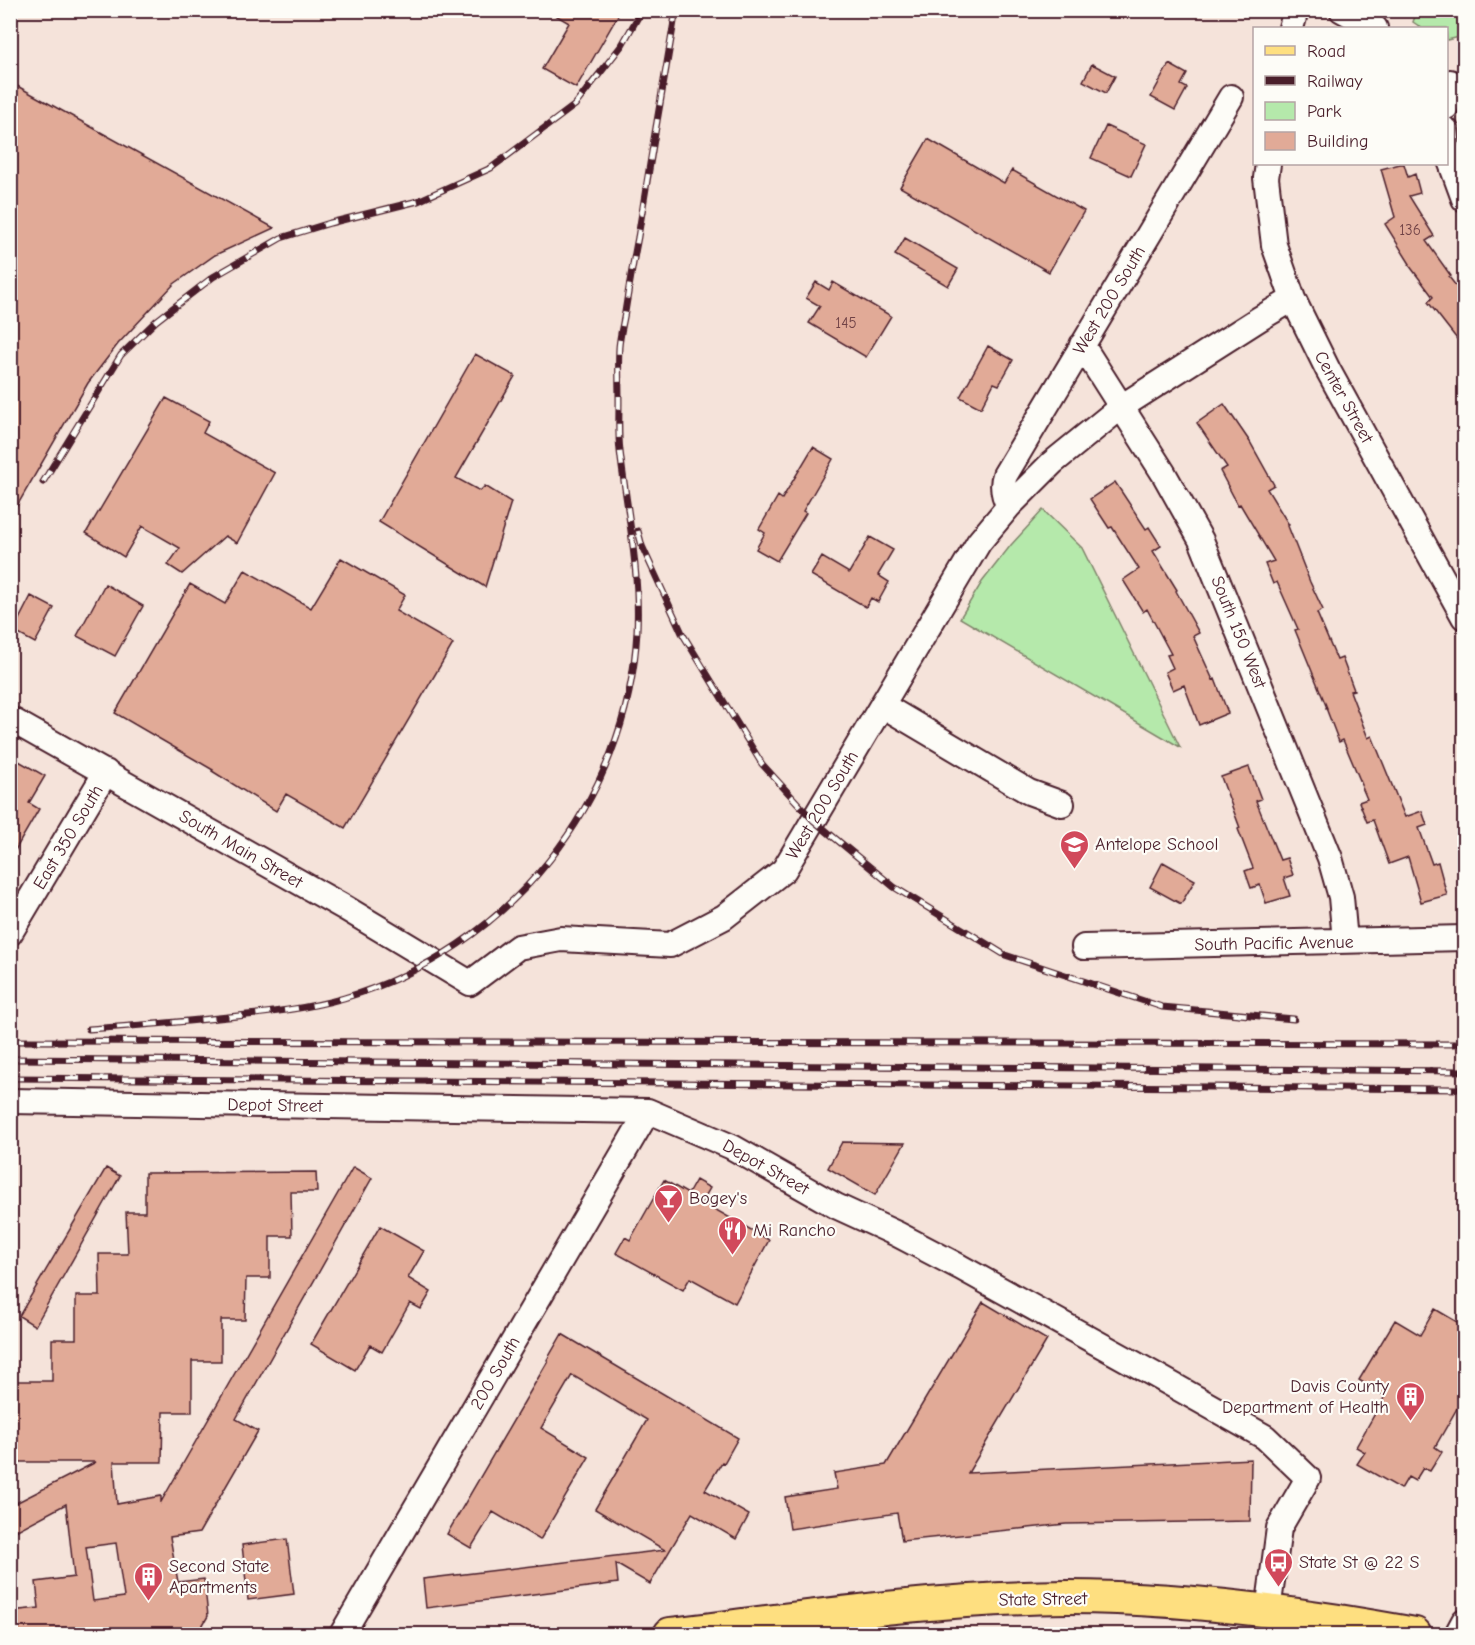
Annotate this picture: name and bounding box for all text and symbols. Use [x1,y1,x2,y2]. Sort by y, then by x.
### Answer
legend [1253,27,1448,165]
text: Road [1307,41,1346,62]
text: Railway [1307,71,1364,92]
text: Park [1307,101,1342,122]
text: Building [1307,131,1369,152]
house number: 136 [1399,221,1421,239]
street label: West 200 South [1069,242,1150,358]
house number: 145 [835,314,857,332]
street label: Center Street [1310,348,1378,448]
street label: South 150 West [1206,573,1271,692]
street label: West 200 South [782,747,863,863]
street label: East 350 South [29,781,108,893]
street label: South Main Street [175,806,307,894]
school or university icon: Antelope School [1058,828,1090,870]
place label: Antelope School [1095,834,1218,855]
street label: South Pacific Avenue [1194,932,1354,955]
street label: Depot Street [227,1094,324,1117]
street label: Depot Street [719,1135,813,1200]
bar icon: Bogey's [652,1182,684,1224]
place label: Bogey's [689,1188,747,1209]
restaurant icon: Mi Rancho [716,1214,748,1256]
place label: Mi Rancho [753,1220,836,1241]
street label: 200 South [466,1333,525,1413]
place label: Davis County Department of Health [1222,1376,1390,1418]
building icon: Davis County Department of Health [1394,1380,1426,1422]
bus stop icon: State St @ 22 S [1262,1546,1294,1588]
place label: State St @ 22 S [1299,1552,1419,1573]
place label: Second State Apartments [169,1556,269,1598]
building icon: Second State Apartments [132,1560,164,1602]
street label: State Street [999,1588,1088,1611]

